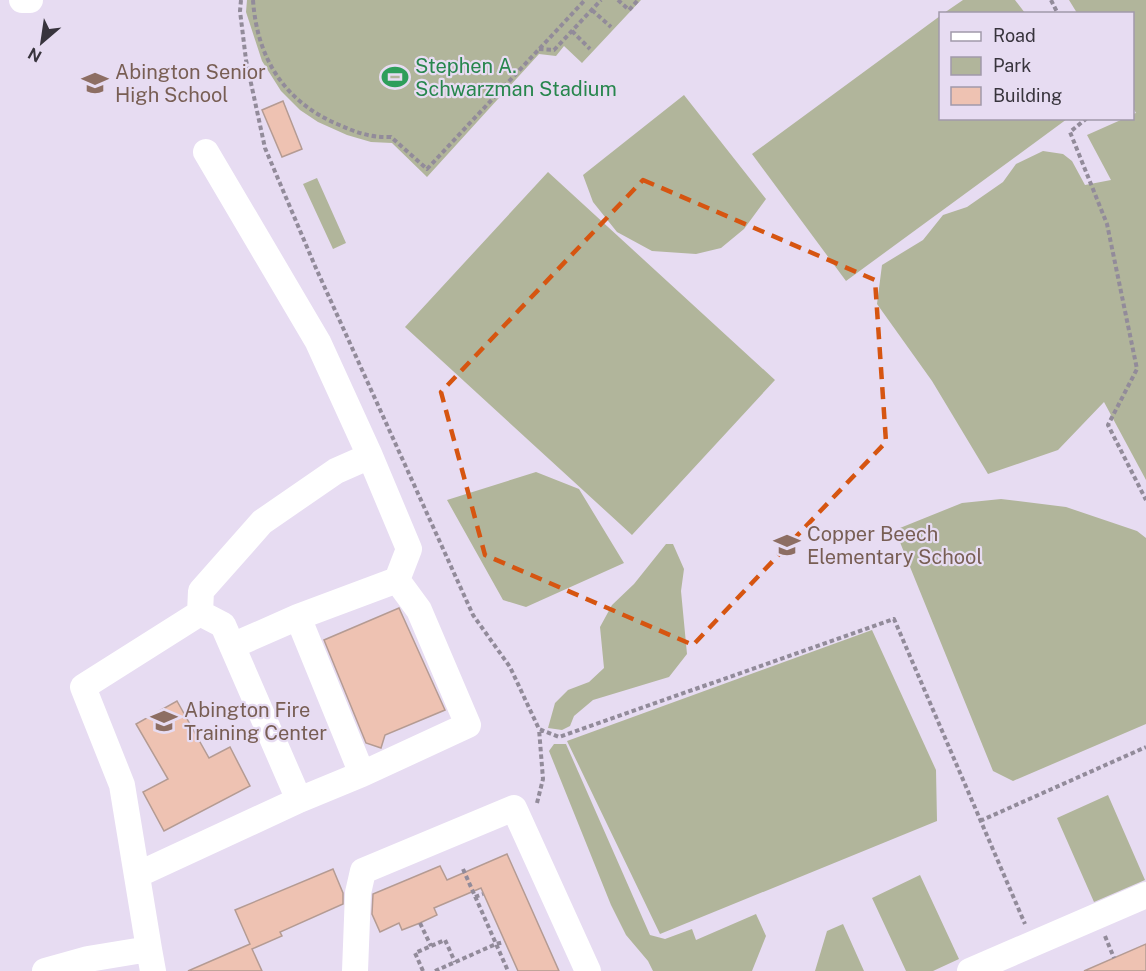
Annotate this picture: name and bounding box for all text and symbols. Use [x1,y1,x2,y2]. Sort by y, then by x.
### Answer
north arrow [12,12,72,72]
legend [939,12,1134,120]
text: Road [993,25,1036,46]
text: N [25,43,45,66]
place label: Stephen A. Schwarzman Stadium [415,54,617,101]
text: Park [993,55,1031,76]
place label: Abington Senior High School [115,60,266,107]
sports icon: Stephen A. Schwarzman Stadium [380,62,410,92]
school or university icon: Abington Senior High School [80,68,110,98]
text: Building [993,85,1062,106]
place label: Copper Beech Elementary School [807,522,982,569]
school or university icon: Copper Beech Elementary School [772,530,802,560]
place label: Abington Fire Training Center [184,698,327,745]
school or university icon: Abington Fire Training Center [149,706,179,736]

